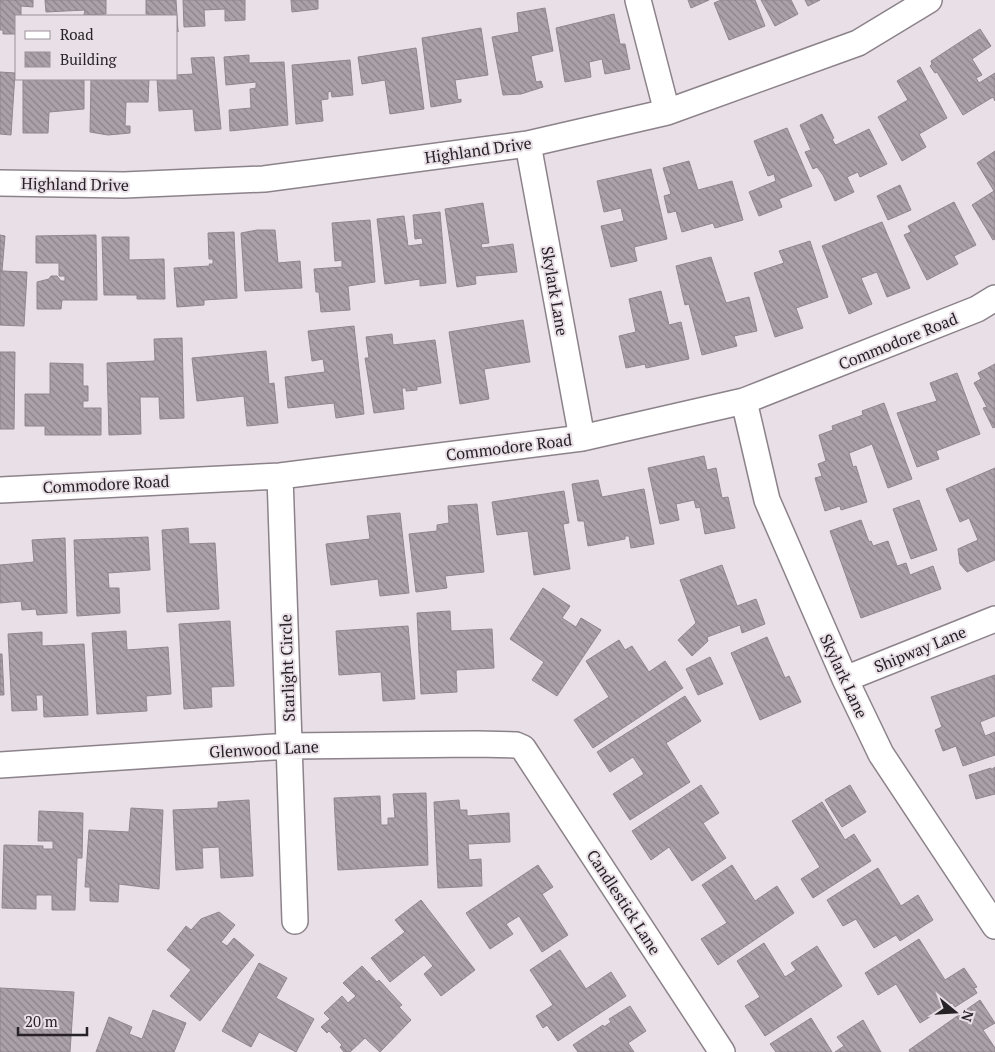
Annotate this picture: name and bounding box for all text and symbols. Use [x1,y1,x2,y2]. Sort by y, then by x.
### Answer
legend [15,15,178,80]
text: Road [60,24,93,44]
text: Building [60,49,118,69]
street label: Highland Drive [423,132,533,168]
street label: Highland Drive [21,172,129,196]
street label: Skylark Lane [536,245,574,337]
street label: Commodore Road [835,307,961,375]
street label: Commodore Road [445,428,573,466]
street label: Commodore Road [42,470,170,498]
street label: Starlight Circle [274,614,300,722]
street label: Shipway Lane [871,620,969,678]
street label: Skylark Lane [815,630,873,722]
street label: Glenwood Lane [209,735,319,763]
street label: Candlestick Lane [582,845,666,959]
north arrow [930,987,980,1037]
scale bar [18,1004,86,1036]
text: N [957,1008,979,1025]
text: 20 m [25,1011,58,1031]

